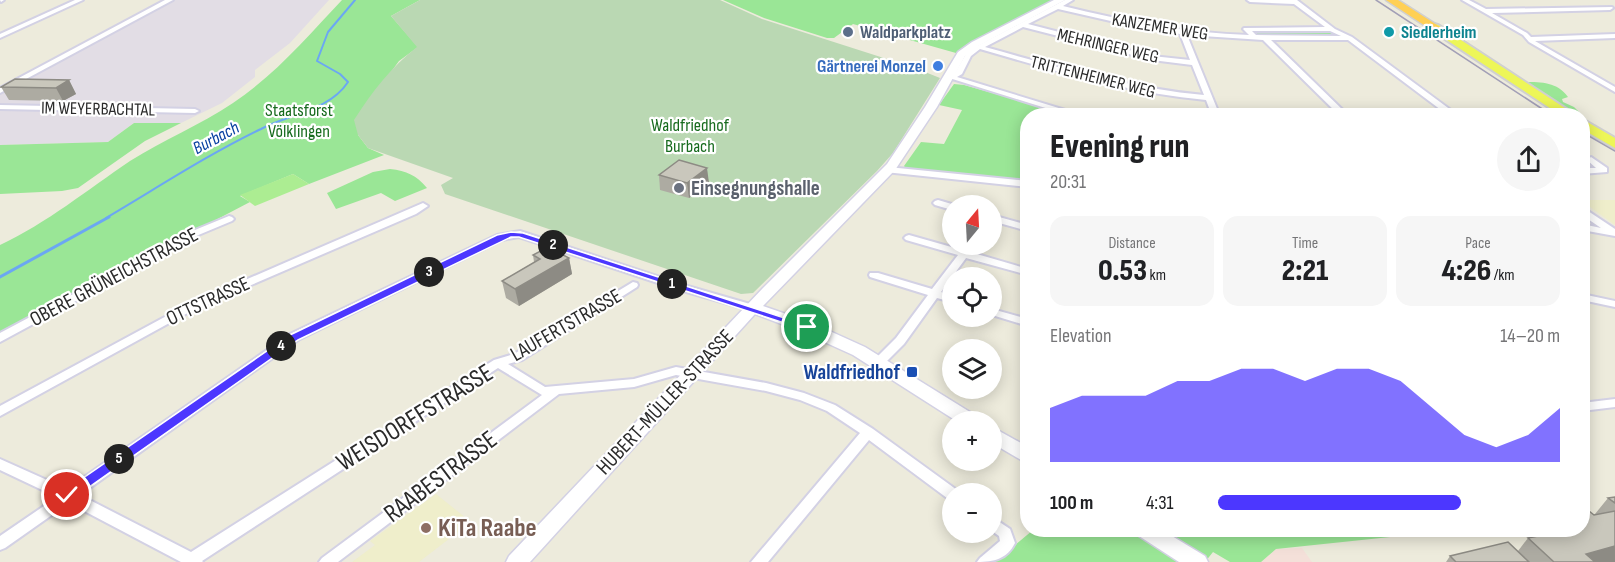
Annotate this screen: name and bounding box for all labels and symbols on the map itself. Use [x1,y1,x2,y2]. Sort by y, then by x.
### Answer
street label: KANZEMER WEG [1110,9,1210,45]
place label: Waldparkplatz [860,22,951,43]
place label: Siedlerheim [1401,22,1477,43]
street label: MEHRINGER WEG [1055,24,1161,68]
marker: Waldparkplatz [841,25,855,39]
marker: Siedlerheim [1382,25,1396,39]
street label: TRITTENHEIMER WEG [1028,51,1158,103]
place label: Gärtnerei Monzel [817,56,926,77]
marker: Gärtnerei Monzel [931,59,945,73]
street label: IM WEYERBACHTAL [41,98,155,120]
park label: Staatsforst Völklingen [265,100,333,142]
park label: Waldfriedhof Burbach [651,115,730,157]
water label: Burbach [189,117,243,159]
place label: Einsegnungshalle [691,176,820,201]
marker: Einsegnungshalle [672,181,686,195]
north arrow [942,195,1002,255]
street label: OBERE GRÜNEICHSTRASSE [25,222,203,332]
pin: 2 [538,230,568,260]
pin: 3 [414,257,444,287]
pin: 1 [657,269,687,299]
street label: OTTSTRASSE [162,271,254,331]
street label: LAUFERTSTRASSE [506,283,626,367]
pin [781,301,832,352]
street label: HUBERT-MÜLLER-STRASSE [591,324,739,480]
pin: 4 [266,331,296,361]
street label: WEISDORFFSTRASSE [331,358,499,478]
place label: Waldfriedhof [804,360,900,385]
marker: Waldfriedhof [905,365,919,379]
street label: RAABESTRASSE [378,424,504,530]
pin: 5 [104,444,134,474]
pin [41,469,92,520]
place label: KiTa Raabe [438,513,537,544]
marker: KiTa Raabe [419,521,433,535]

